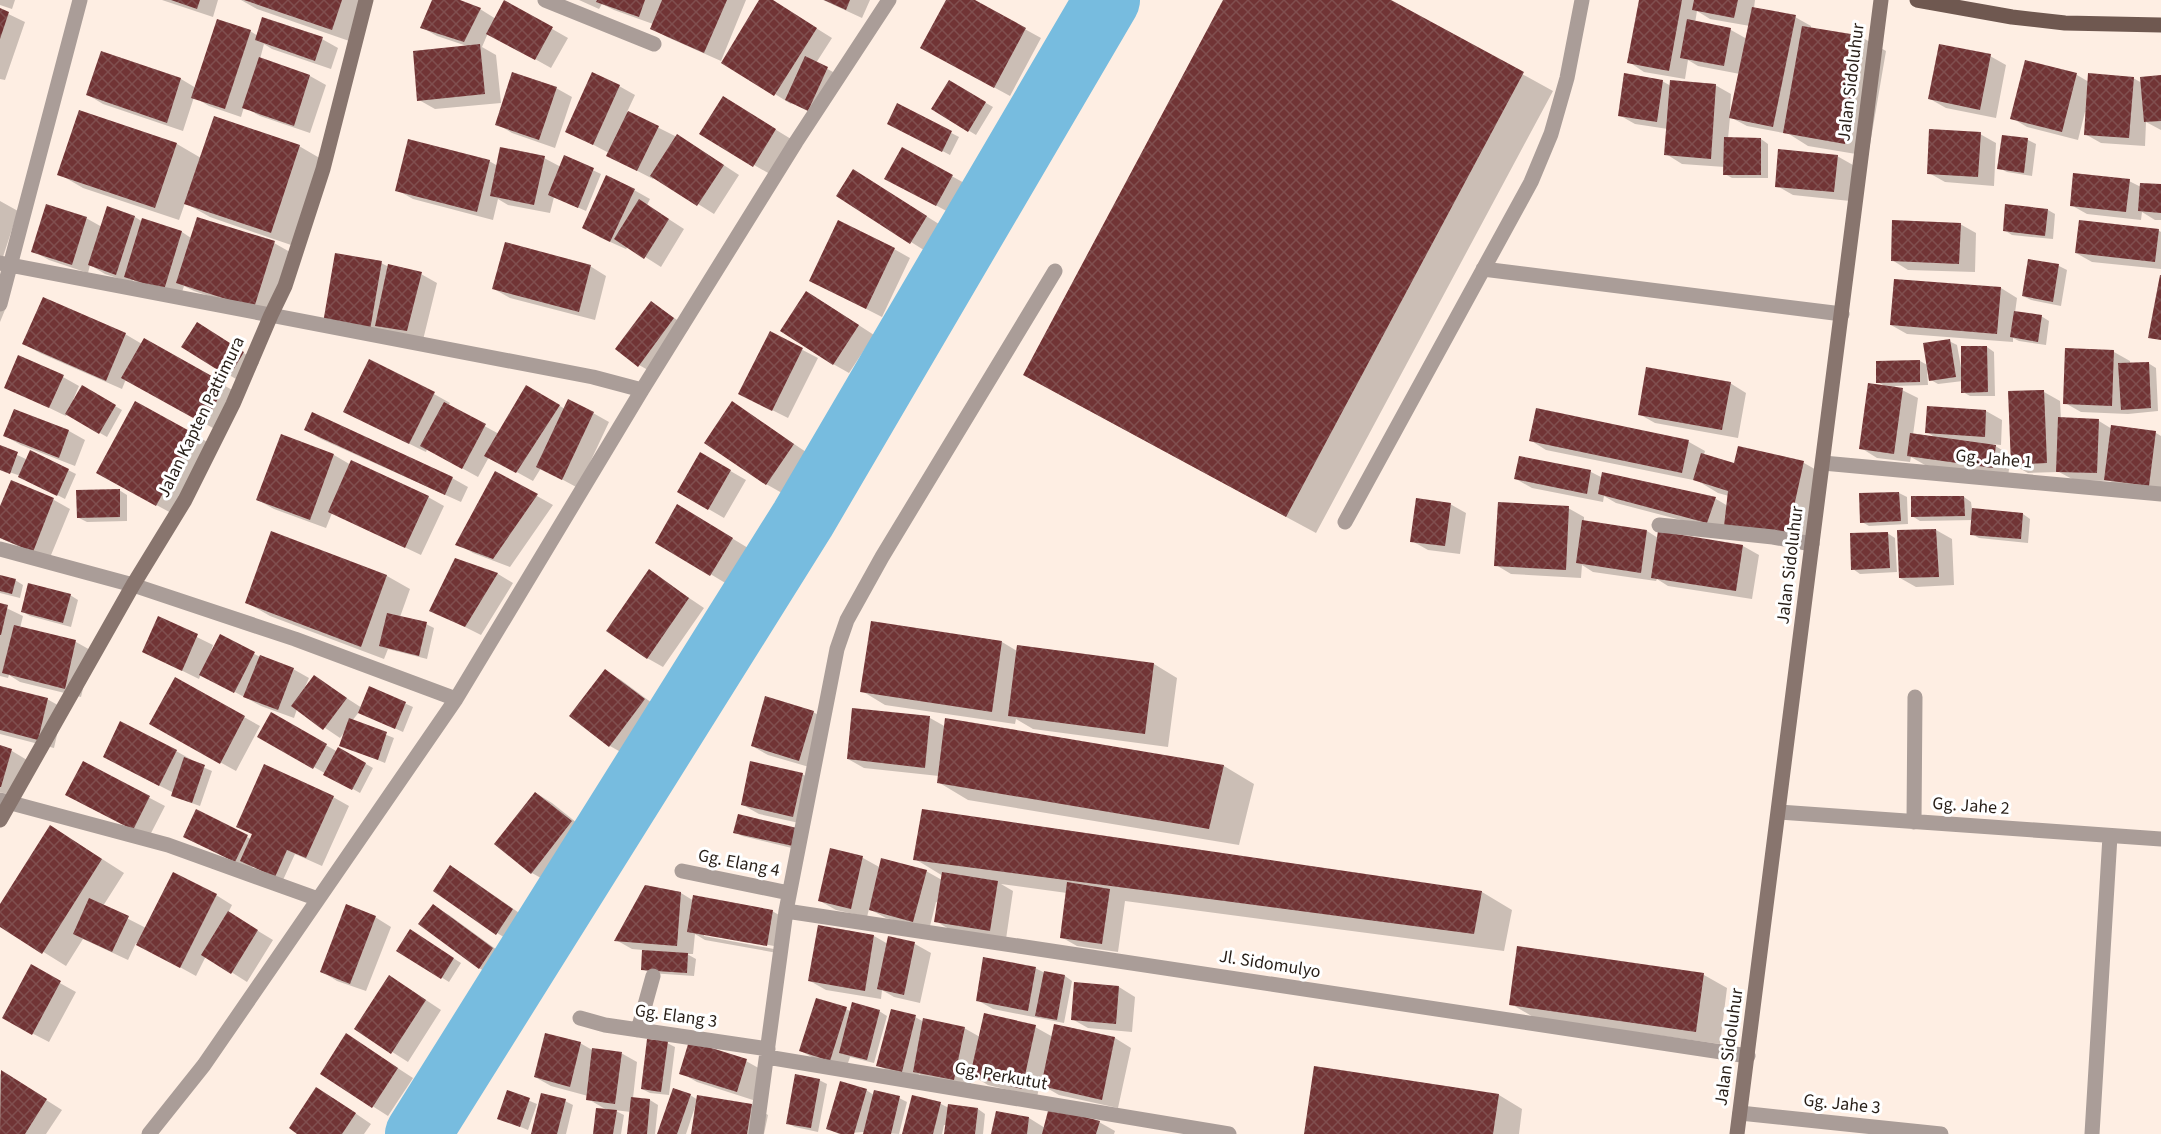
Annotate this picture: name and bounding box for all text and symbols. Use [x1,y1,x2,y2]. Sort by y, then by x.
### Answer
street label: Jalan Sidoluhur [1831,21,1871,142]
street label: Jalan Kapten Pattimura [151,332,251,502]
street label: Gg. Jahe 1 [1954,443,2034,475]
street label: Jalan Sidoluhur [1770,504,1810,625]
street label: Gg. Jahe 2 [1932,791,2010,821]
street label: Gg. Elang 4 [696,843,782,883]
street label: Jl. Sidomulyo [1217,944,1323,984]
street label: Jalan Sidoluhur [1708,986,1750,1108]
street label: Gg. Elang 3 [633,998,719,1034]
street label: Gg. Perkutut [953,1056,1049,1096]
street label: Gg. Jahe 3 [1802,1088,1882,1120]

